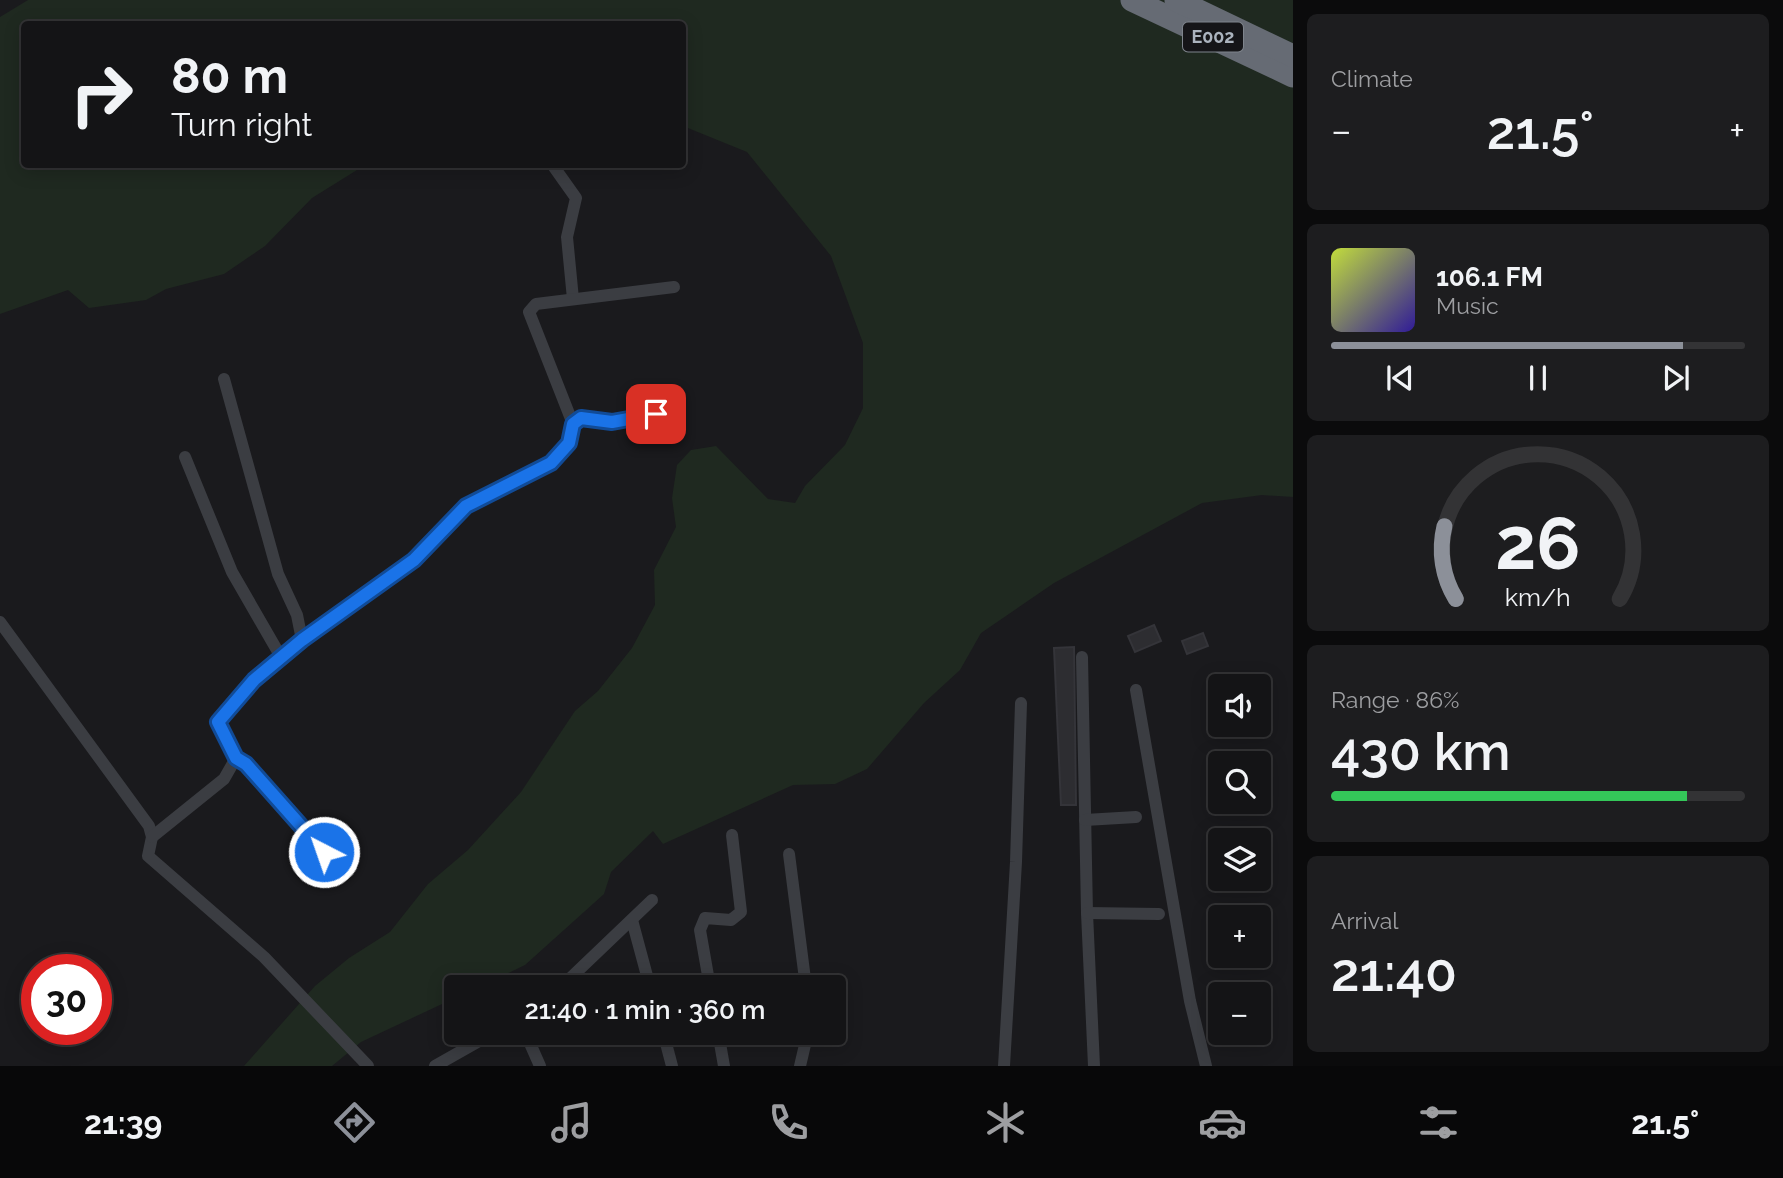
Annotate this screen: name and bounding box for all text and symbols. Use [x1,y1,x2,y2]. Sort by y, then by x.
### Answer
road number: E002 [1183,22,1243,52]
text: 80 m [171,47,288,104]
icon: right [56,49,147,140]
text: Climate [1331,65,1413,92]
text: 21.5° [1487,100,1594,161]
text: Turn right [171,106,312,143]
text: − [1331,108,1351,153]
text: + [1729,108,1745,153]
text: 106.1 FM [1436,262,1543,292]
text: Music [1436,292,1499,319]
icon: previous [1381,359,1419,397]
icon: pause [1519,359,1557,397]
icon: next [1657,359,1695,397]
pin [626,384,686,444]
icon: arrive [637,395,675,433]
text: 26 [1495,501,1581,586]
text: km/h [1505,582,1571,612]
map controls [1208,674,1271,1045]
button: sound [1208,674,1271,737]
text: Range · 86% [1331,686,1460,713]
text: 430 km [1331,721,1510,782]
button: search [1208,751,1271,814]
position arrow [287,815,361,889]
button: layers [1208,828,1271,891]
button: + [1208,905,1271,968]
text: Arrival [1331,907,1398,934]
text: 21:40 [1331,942,1457,1003]
speed limit sign: 30 [21,954,112,1045]
button: − [1208,982,1271,1045]
text: 21:40 · 1 min · 360 m [525,995,765,1025]
icon: directions [330,1098,379,1147]
icon: music [547,1098,596,1147]
icon: phone [764,1098,813,1147]
icon: climate [981,1098,1030,1147]
icon: car [1198,1098,1247,1147]
icon: filters [1414,1098,1463,1147]
text: 21:39 [84,1104,162,1141]
text: 21.5° [1631,1104,1699,1141]

